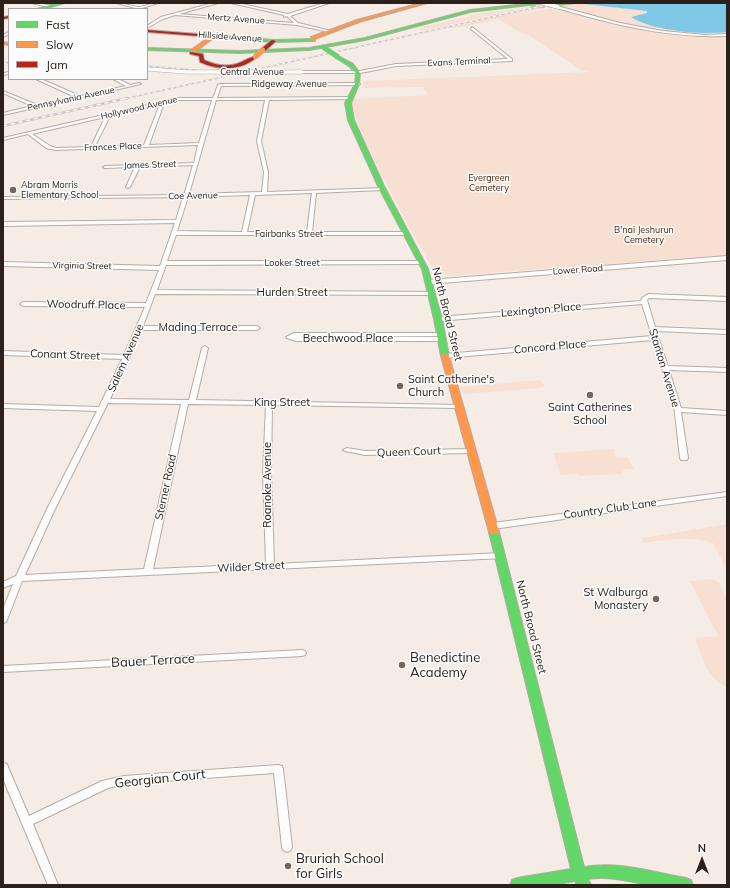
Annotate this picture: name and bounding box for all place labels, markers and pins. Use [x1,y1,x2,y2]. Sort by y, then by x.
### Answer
place label: Abram Morris Elementary School [21,180,98,201]
marker: Abram Morris Elementary School [8,185,18,195]
place label: Saint Catherine's Church [408,373,494,399]
marker: Saint Catherine's Church [395,381,405,391]
marker: Saint Catherines School [585,390,595,400]
place label: Saint Catherines School [548,401,632,427]
place label: St Walburga Monastery [584,586,648,612]
marker: St Walburga Monastery [651,594,661,604]
place label: Benedictine Academy [410,650,480,681]
marker: Benedictine Academy [397,660,407,670]
place label: Bruriah School for Girls [296,851,384,882]
marker: Bruriah School for Girls [283,861,293,871]

